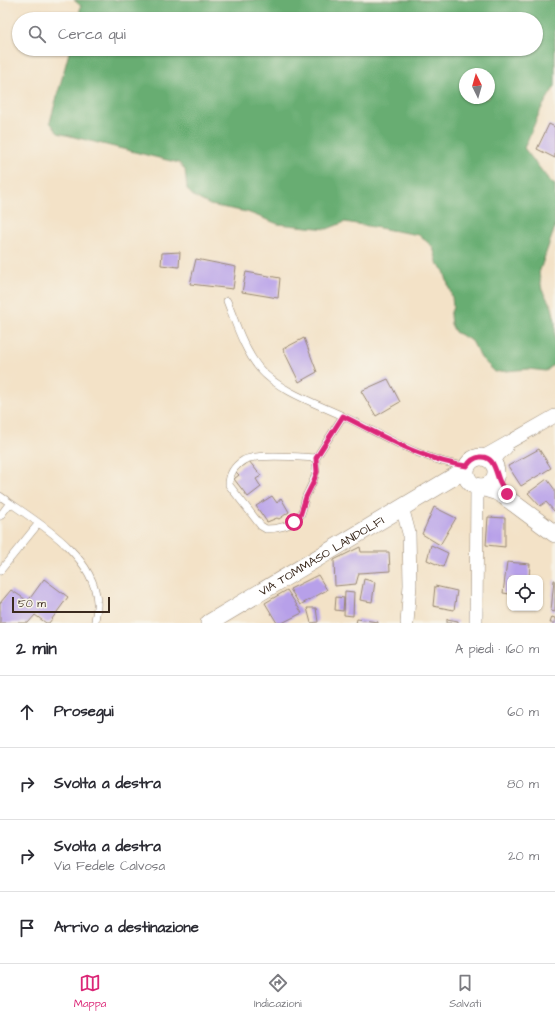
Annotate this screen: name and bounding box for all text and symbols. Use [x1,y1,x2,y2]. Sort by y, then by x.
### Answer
search box [12,12,543,56]
icon: search [26,23,48,45]
text: Cerca qui [58,24,126,45]
north arrow [459,68,495,104]
route end [498,485,516,503]
street label: VIA TOMMASO LANDOLFI [256,512,388,600]
route start [285,513,303,531]
map controls [507,575,543,611]
button: locate [507,575,543,611]
scale bar [12,595,110,614]
text: 50 m [18,596,46,611]
text: 2 min [16,637,57,661]
text: A piedi · 160 m [455,640,539,658]
icon: ahead [16,701,38,723]
text: Prosegui [54,701,114,722]
text: 60 m [507,703,539,721]
icon: right [16,773,38,795]
text: Svolta a destra [54,773,161,794]
text: 80 m [507,775,539,793]
text: Svolta a destra [54,836,161,857]
icon: right [16,845,38,867]
text: 20 m [508,847,539,865]
text: Via Fedele Calvosa [54,857,165,875]
icon: arrive [16,917,38,939]
text: Arrivo a destinazione [54,917,199,938]
tab: Mappa [74,972,106,1011]
tab: Indicazioni [254,972,302,1011]
tab: Salvati [449,972,481,1011]

